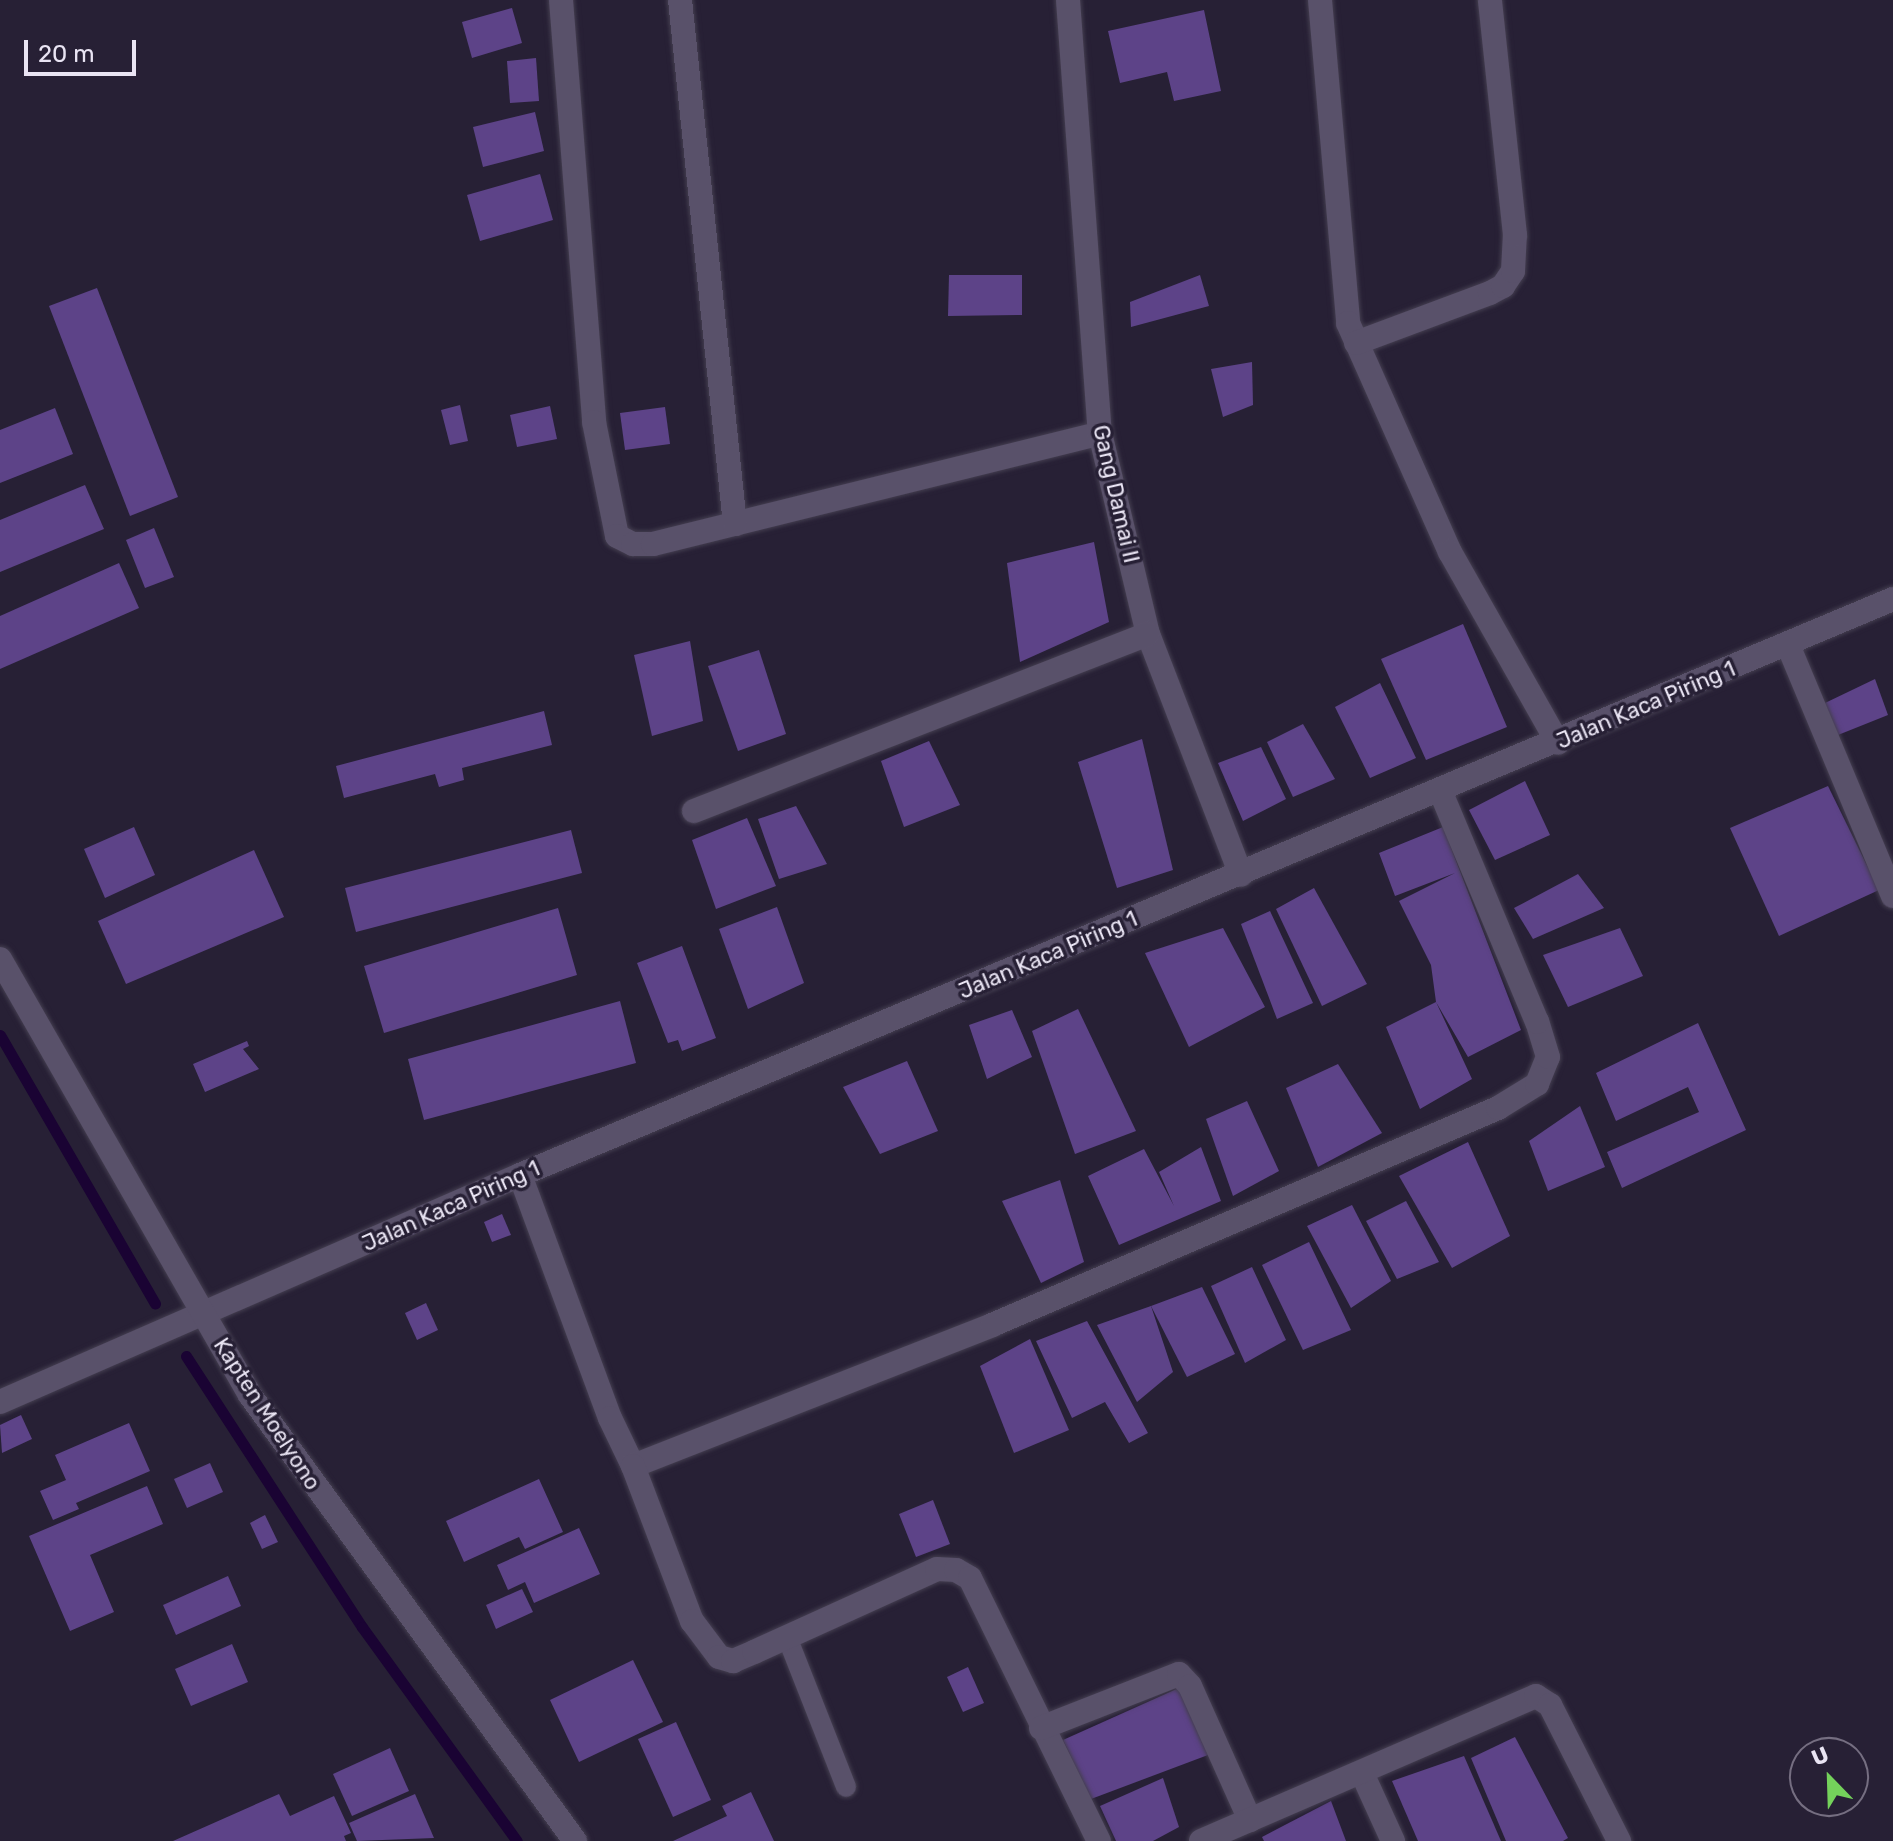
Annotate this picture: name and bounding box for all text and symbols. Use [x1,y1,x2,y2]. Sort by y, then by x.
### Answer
scale bar [28,24,140,74]
text: 20 m [38,40,95,68]
street label: Gang Damai II [1087,422,1145,566]
street label: Jalan Kaca Piring 1 [1553,655,1739,755]
street label: Jalan Kaca Piring 1 [955,905,1141,1005]
street label: Jalan Kaca Piring 1 [358,1155,544,1257]
street label: Kapten Moelyono [208,1333,326,1495]
north arrow [1789,1737,1869,1817]
text: U [1808,1741,1833,1772]

